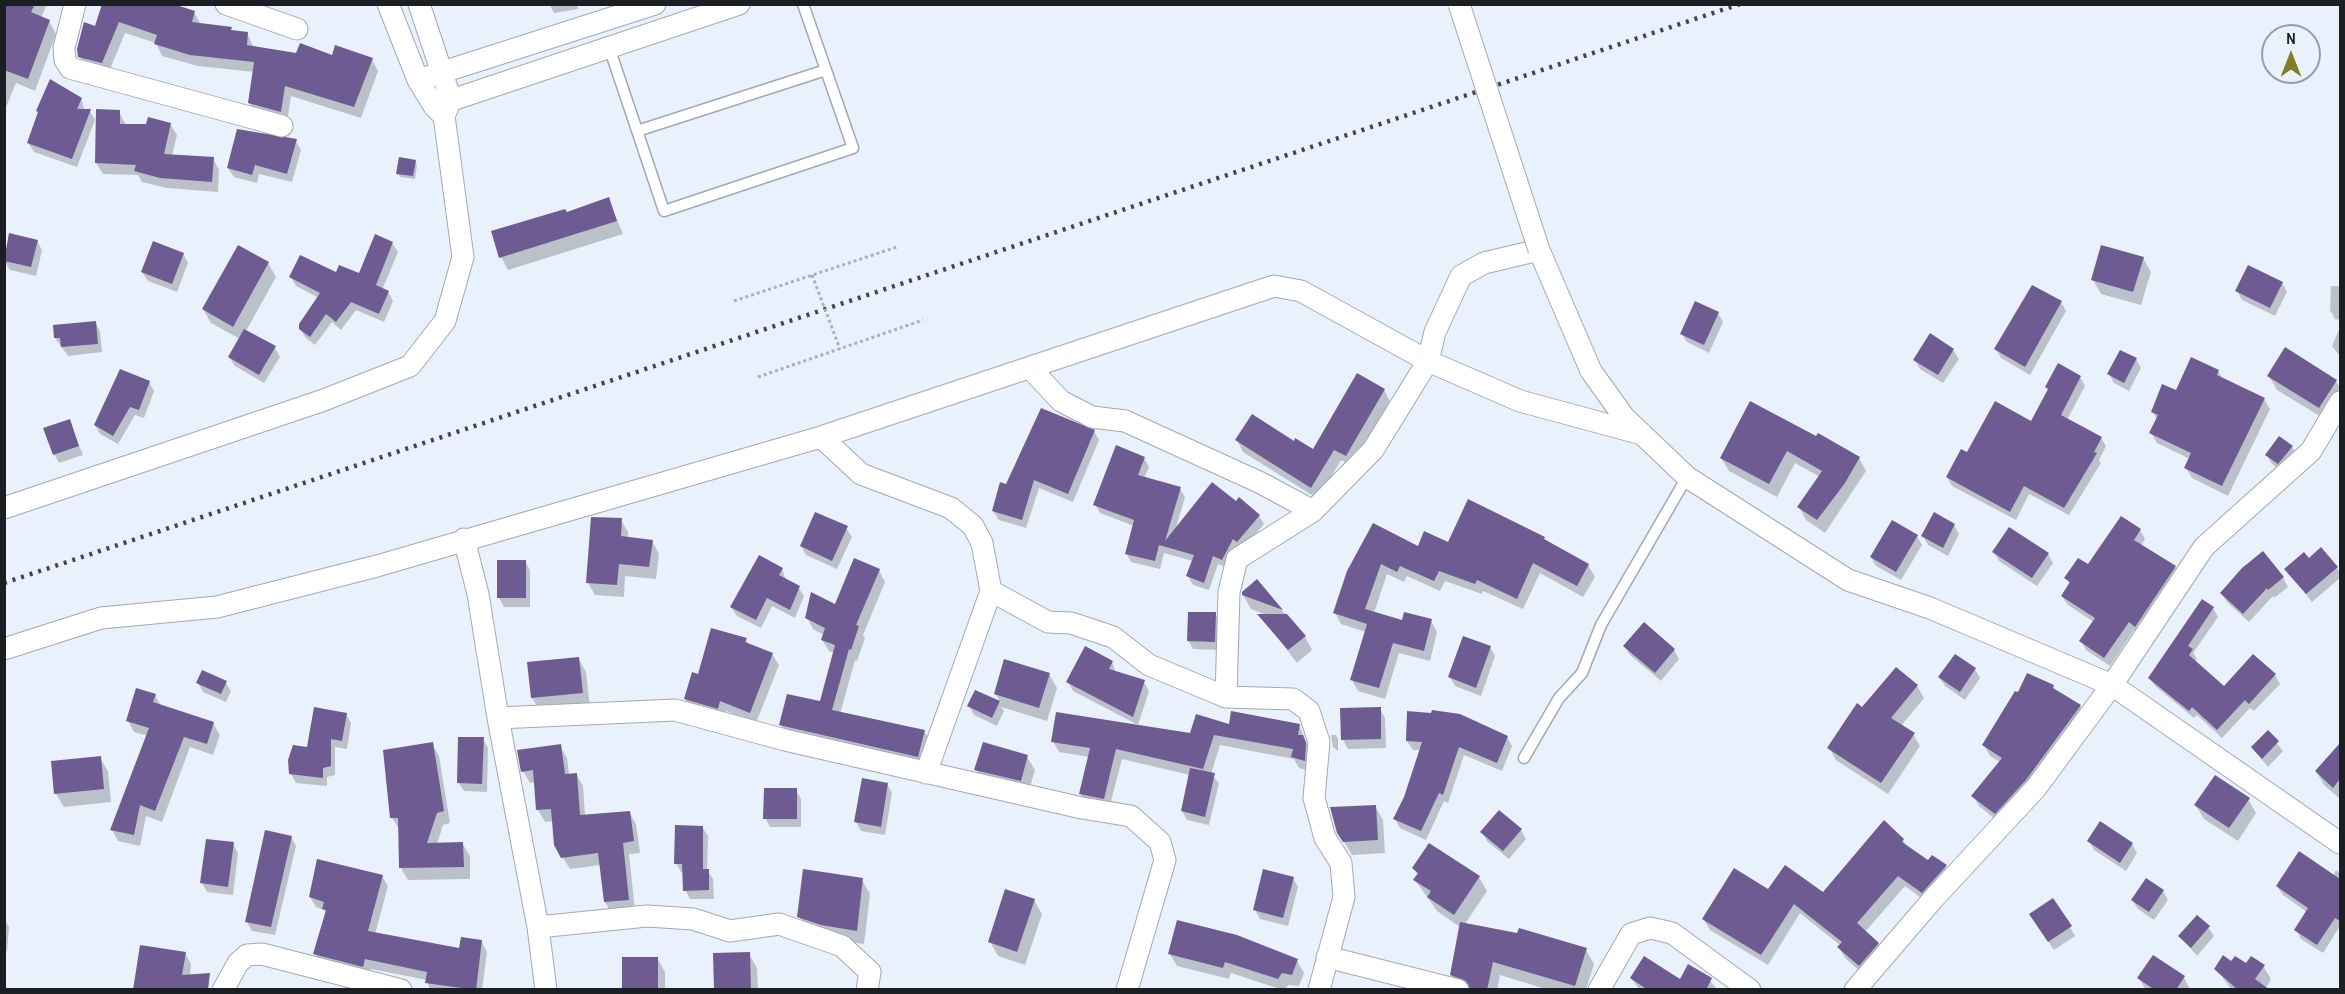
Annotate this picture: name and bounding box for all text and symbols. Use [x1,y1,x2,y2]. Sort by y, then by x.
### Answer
north arrow [2261,24,2321,84]
text: N [2286,27,2296,49]

